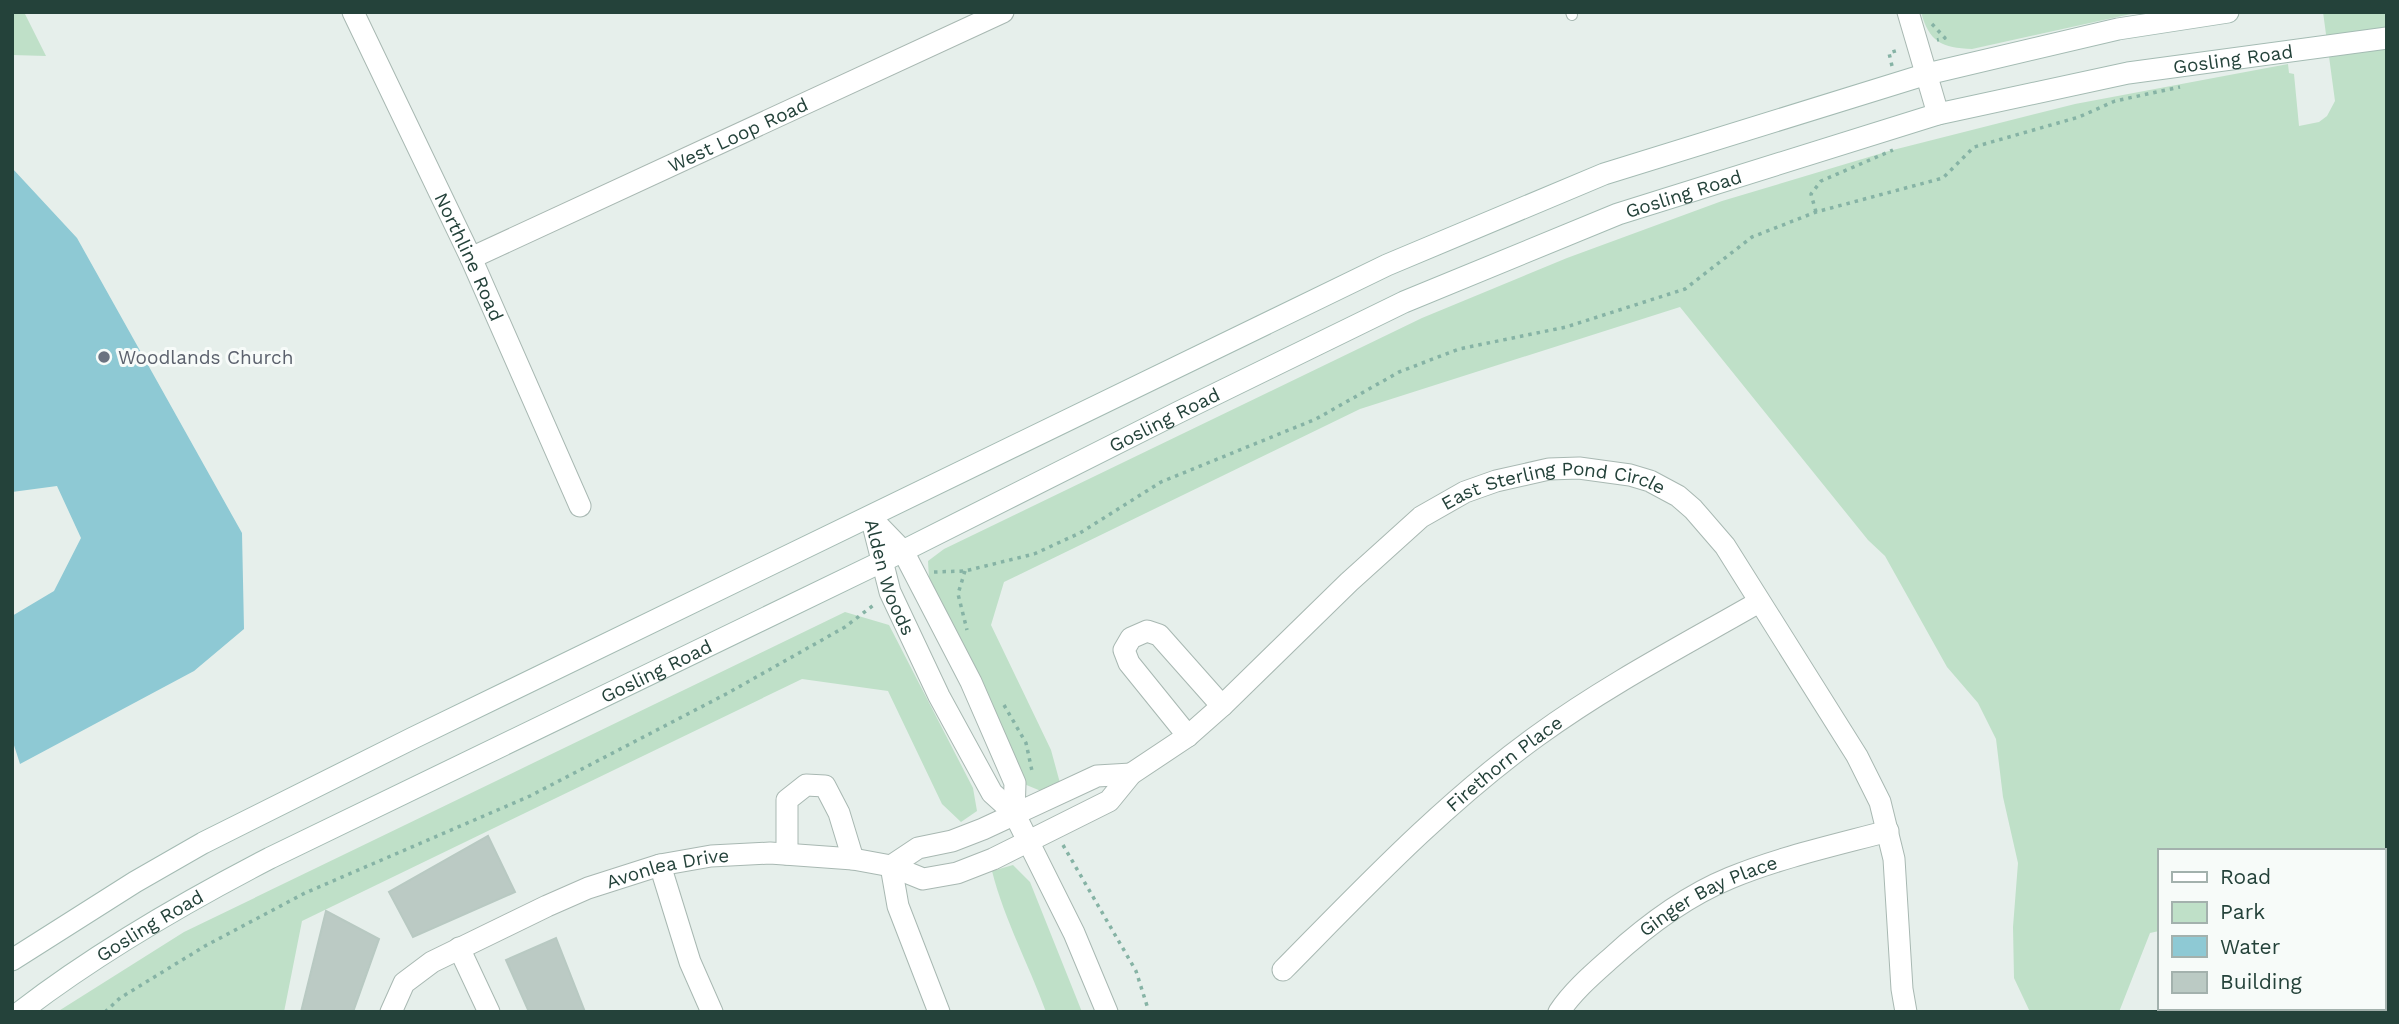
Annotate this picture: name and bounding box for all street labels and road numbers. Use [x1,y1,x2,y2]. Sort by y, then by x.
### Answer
street label: Gosling Road [2172,39,2294,78]
street label: West Loop Road [664,92,812,177]
street label: Gosling Road [1622,165,1745,223]
street label: Northline Road [430,189,509,324]
street label: Gosling Road [1105,382,1223,457]
street label: East Sterling Pond Circle [1437,456,1670,515]
street label: Alden Woods [860,516,920,639]
street label: Gosling Road [597,634,715,708]
street label: Firethorn Place [1441,710,1566,816]
street label: Avonlea Drive [603,844,730,893]
street label: Ginger Bay Place [1634,850,1780,941]
street label: Gosling Road [92,885,207,966]

